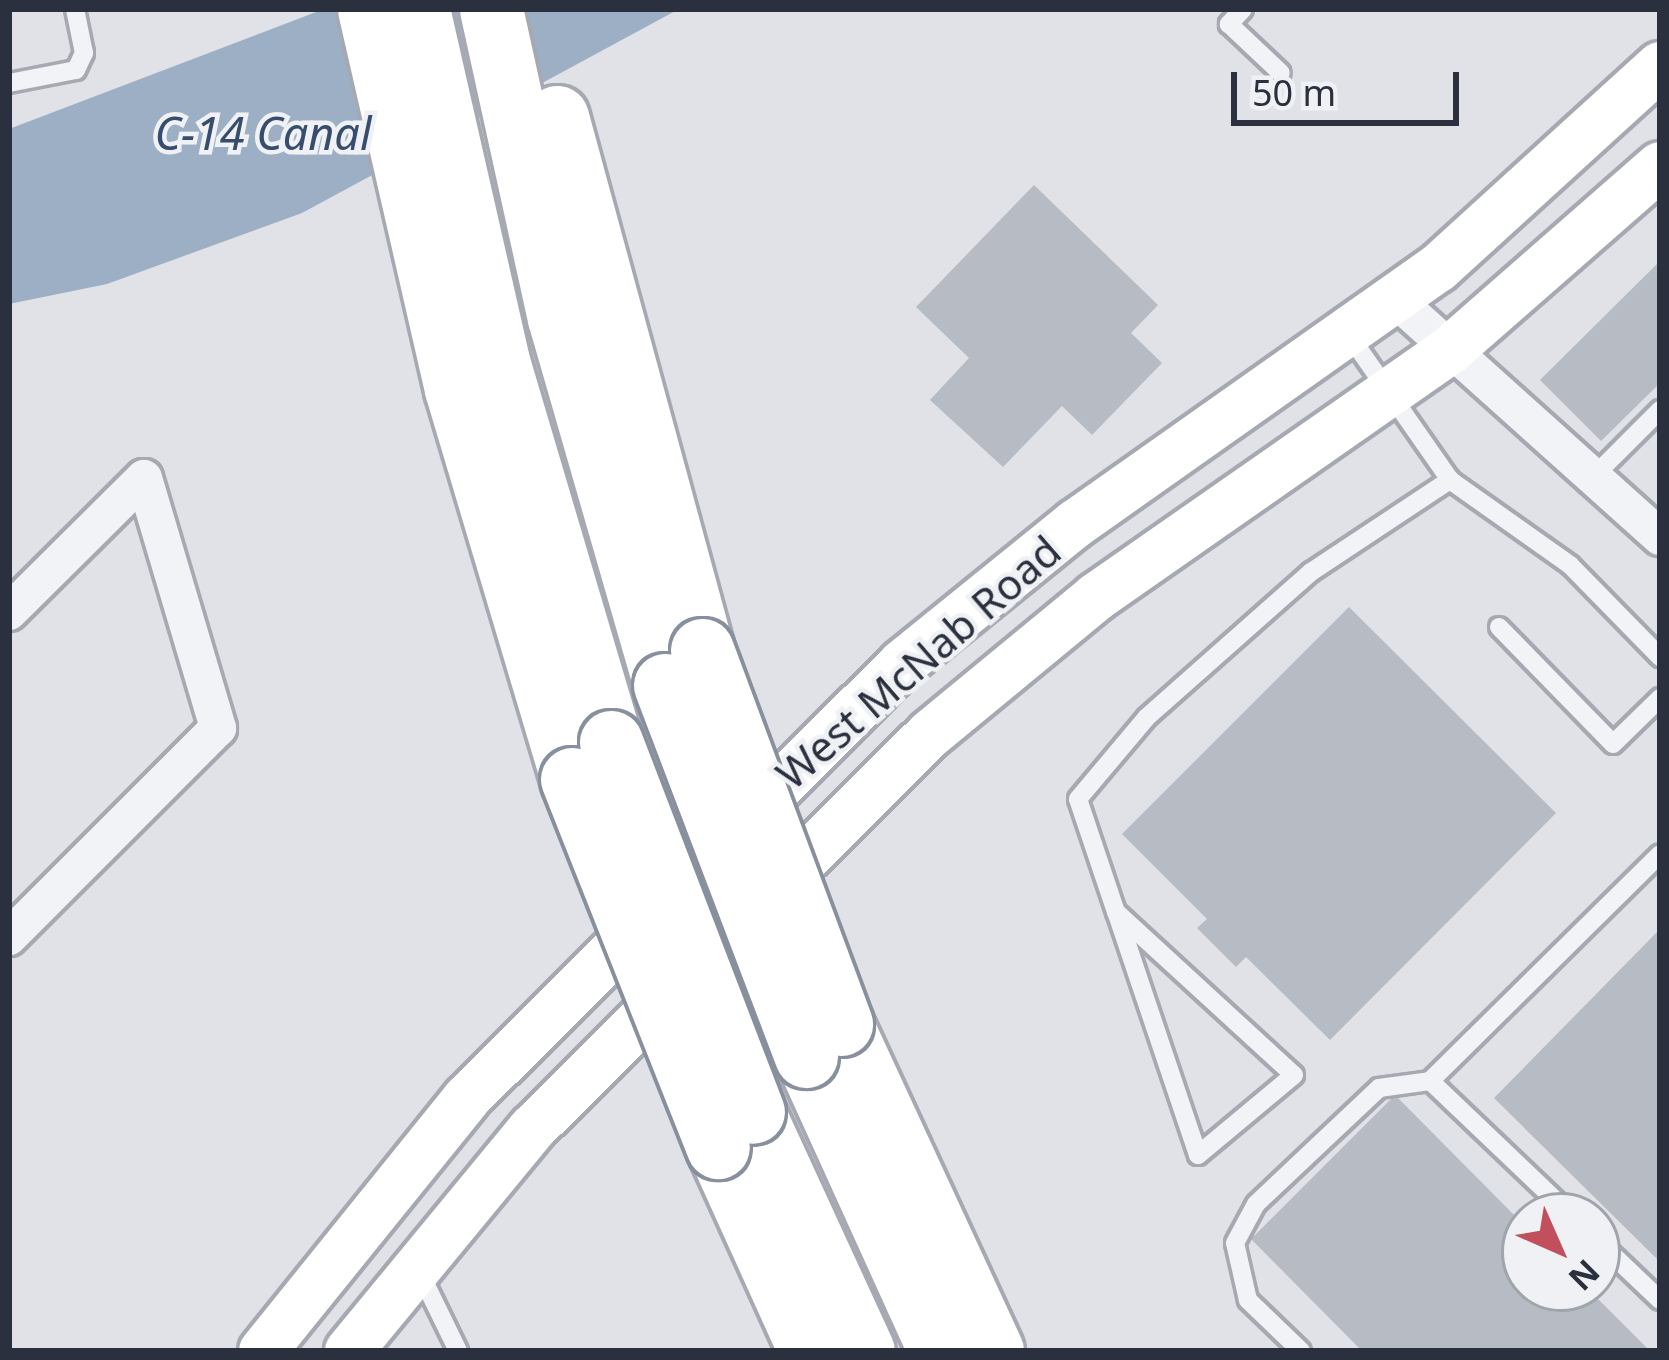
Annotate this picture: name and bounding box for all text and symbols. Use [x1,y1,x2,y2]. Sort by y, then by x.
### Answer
scale bar [1237,48,1465,122]
text: 50 m [1252,68,1336,117]
water label: C-14 Canal [155,106,371,160]
street label: West McNab Road [766,525,1070,799]
north arrow [1501,1192,1621,1312]
text: N [1559,1250,1610,1301]

